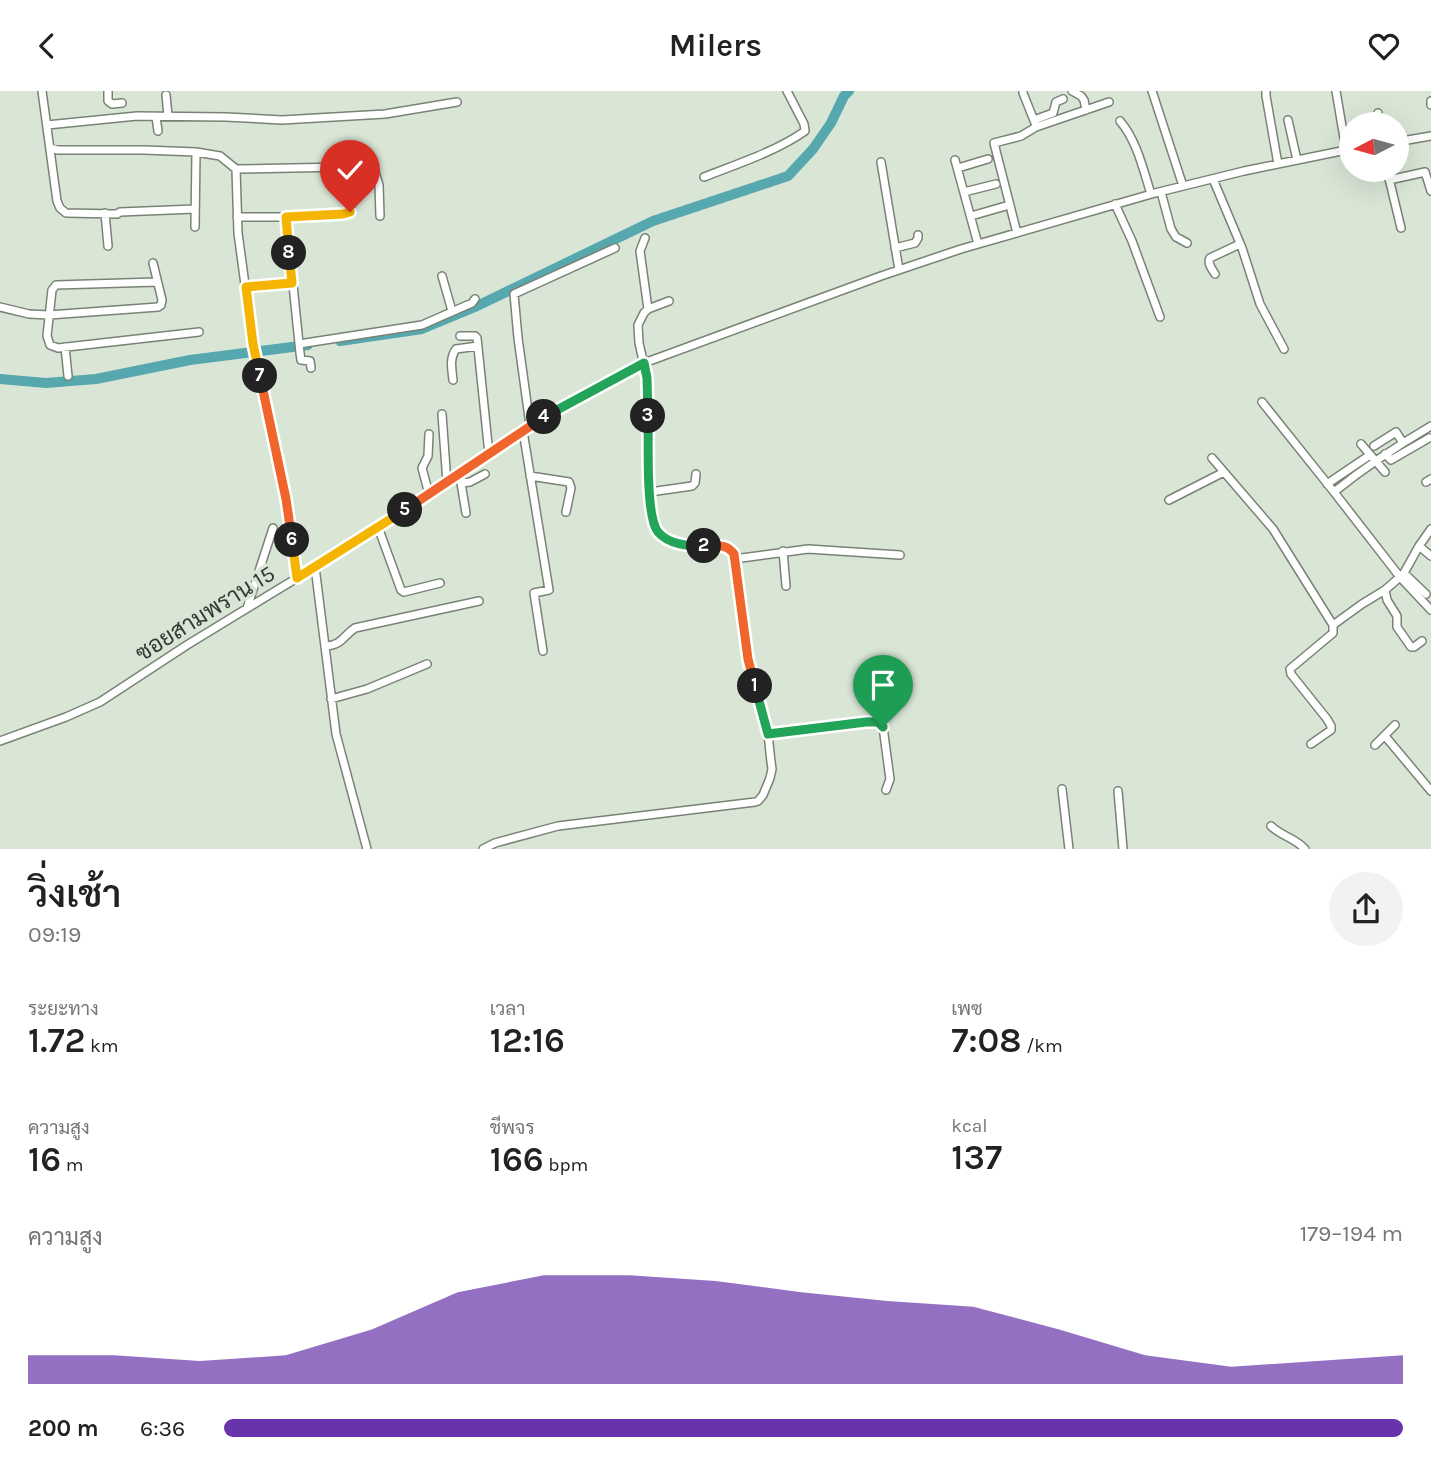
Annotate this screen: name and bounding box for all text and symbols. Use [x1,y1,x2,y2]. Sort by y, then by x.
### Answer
icon: back [28,27,66,65]
text: Milers [669,27,762,64]
icon: heart [1365,27,1403,65]
north arrow [1339,112,1409,182]
map controls [1339,112,1409,182]
pin [320,140,380,212]
icon: check [331,151,369,189]
pin: 8 [272,235,306,271]
text: 8 [282,241,295,263]
pin: 7 [243,359,278,393]
text: 7 [255,364,264,386]
pin: 4 [526,399,562,435]
pin: 3 [630,399,666,433]
text: 3 [642,404,653,426]
text: 4 [538,405,549,427]
pin: 5 [388,493,422,527]
text: 5 [399,498,410,520]
pin: 6 [274,523,310,557]
text: 6 [286,528,297,550]
pin: 2 [686,529,722,563]
text: 2 [698,534,709,556]
street label: ซอยสามพราน 15 [131,560,280,667]
pin [853,655,913,727]
icon: arrive [864,666,902,704]
pin: 1 [738,669,772,703]
text: 1 [751,674,758,696]
text: วิ่งเช้า [28,872,121,917]
button: share [1329,872,1403,946]
text: 09:19 [28,921,81,948]
text: ระยะทาง [28,998,99,1020]
text: เวลา [490,998,526,1020]
text: เพซ [951,998,983,1020]
text: 1.72 [28,1020,86,1061]
text: 12:16 [490,1020,565,1061]
text: 7:08 [951,1020,1022,1061]
text: km [86,1035,119,1057]
text: /km [1022,1035,1063,1057]
text: kcal [951,1115,988,1137]
text: ความสูง [28,1117,90,1139]
text: ชีพจร [490,1117,535,1139]
text: 137 [951,1137,1002,1178]
text: 16 [28,1139,61,1180]
text: 166 [490,1139,544,1180]
text: m [61,1154,83,1176]
text: bpm [544,1154,588,1176]
text: 179–194 m [1300,1220,1403,1247]
text: ความสูง [28,1224,103,1251]
text: 200 m [28,1415,99,1442]
text: 6:36 [140,1415,185,1442]

